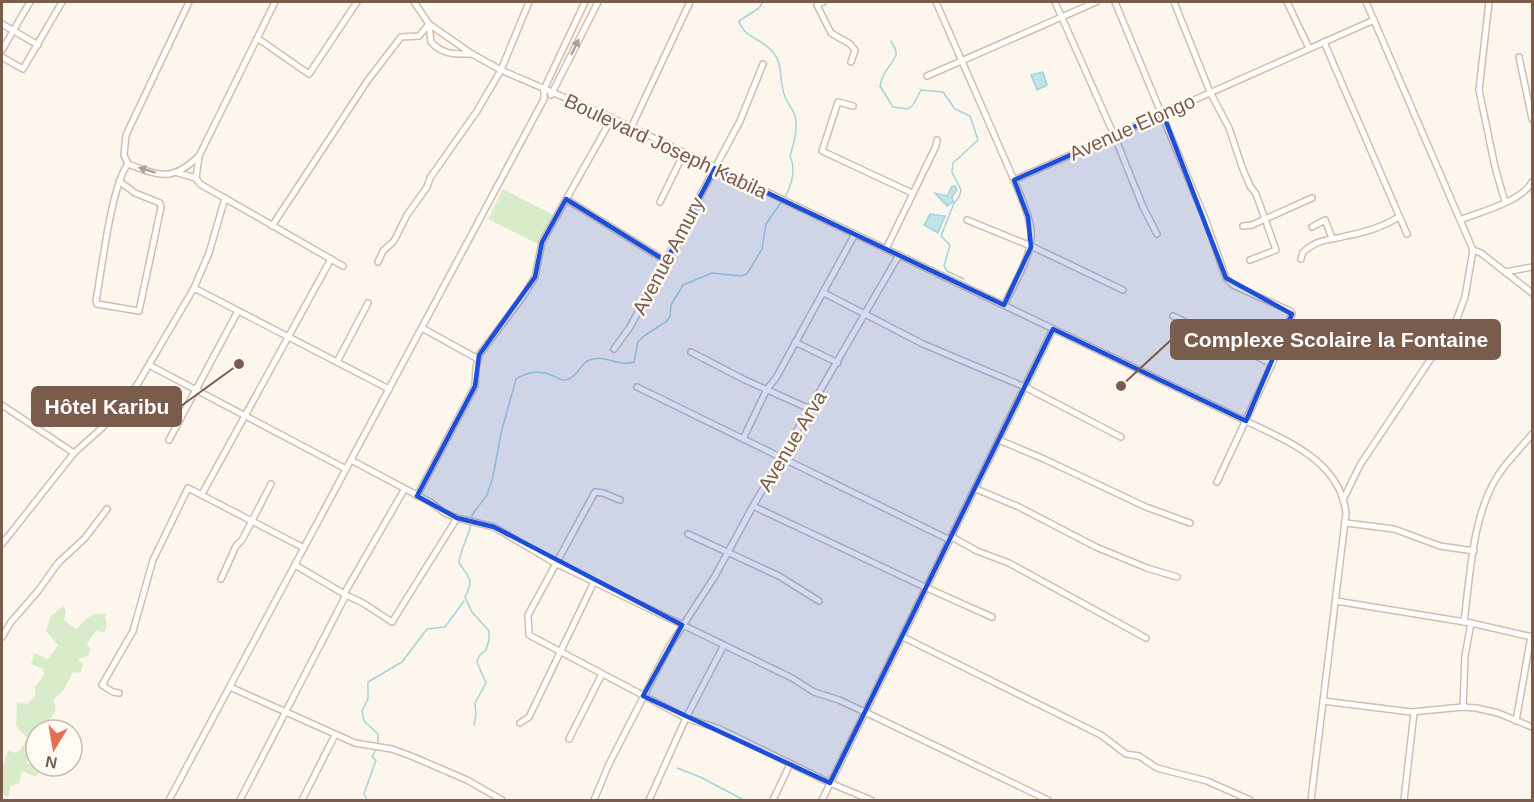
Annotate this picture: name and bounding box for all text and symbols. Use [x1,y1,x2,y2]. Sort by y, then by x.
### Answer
one-way arrow [571,39,580,56]
street label: Boulevard Joseph Kabila [561,89,772,203]
street label: Avenue Elongo [1066,89,1198,165]
one-way arrow [138,165,156,174]
street label: Avenue Amury [628,194,708,318]
callout: Complexe Scolaire la Fontaine [1171,320,1500,359]
text: Complexe Scolaire la Fontaine [1184,328,1488,351]
street label: Avenue Arva [753,386,831,495]
callout: Hôtel Karibu [32,387,181,426]
text: Hôtel Karibu [45,395,169,418]
north arrow [24,718,84,778]
text: N [44,753,59,772]

